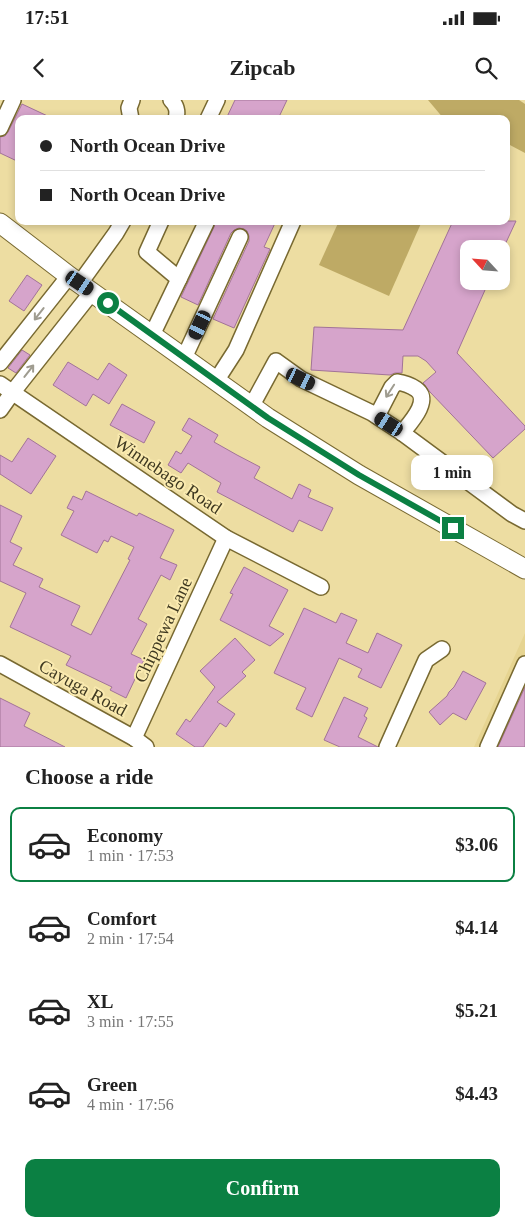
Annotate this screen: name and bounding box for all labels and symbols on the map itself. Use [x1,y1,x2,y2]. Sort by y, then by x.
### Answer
north arrow [460,240,510,290]
car [63,268,96,298]
route start [97,292,119,314]
one-way arrow [34,307,44,321]
car [186,308,213,342]
one-way arrow [24,364,34,378]
car [284,366,317,392]
one-way arrow [385,384,395,398]
car [372,410,405,438]
street label: Winnebago Road [111,432,225,518]
callout: 1 min [412,456,494,490]
route end [442,517,464,539]
street label: Chippewa Lane [130,574,196,686]
street label: Cayuga Road [36,656,130,720]

